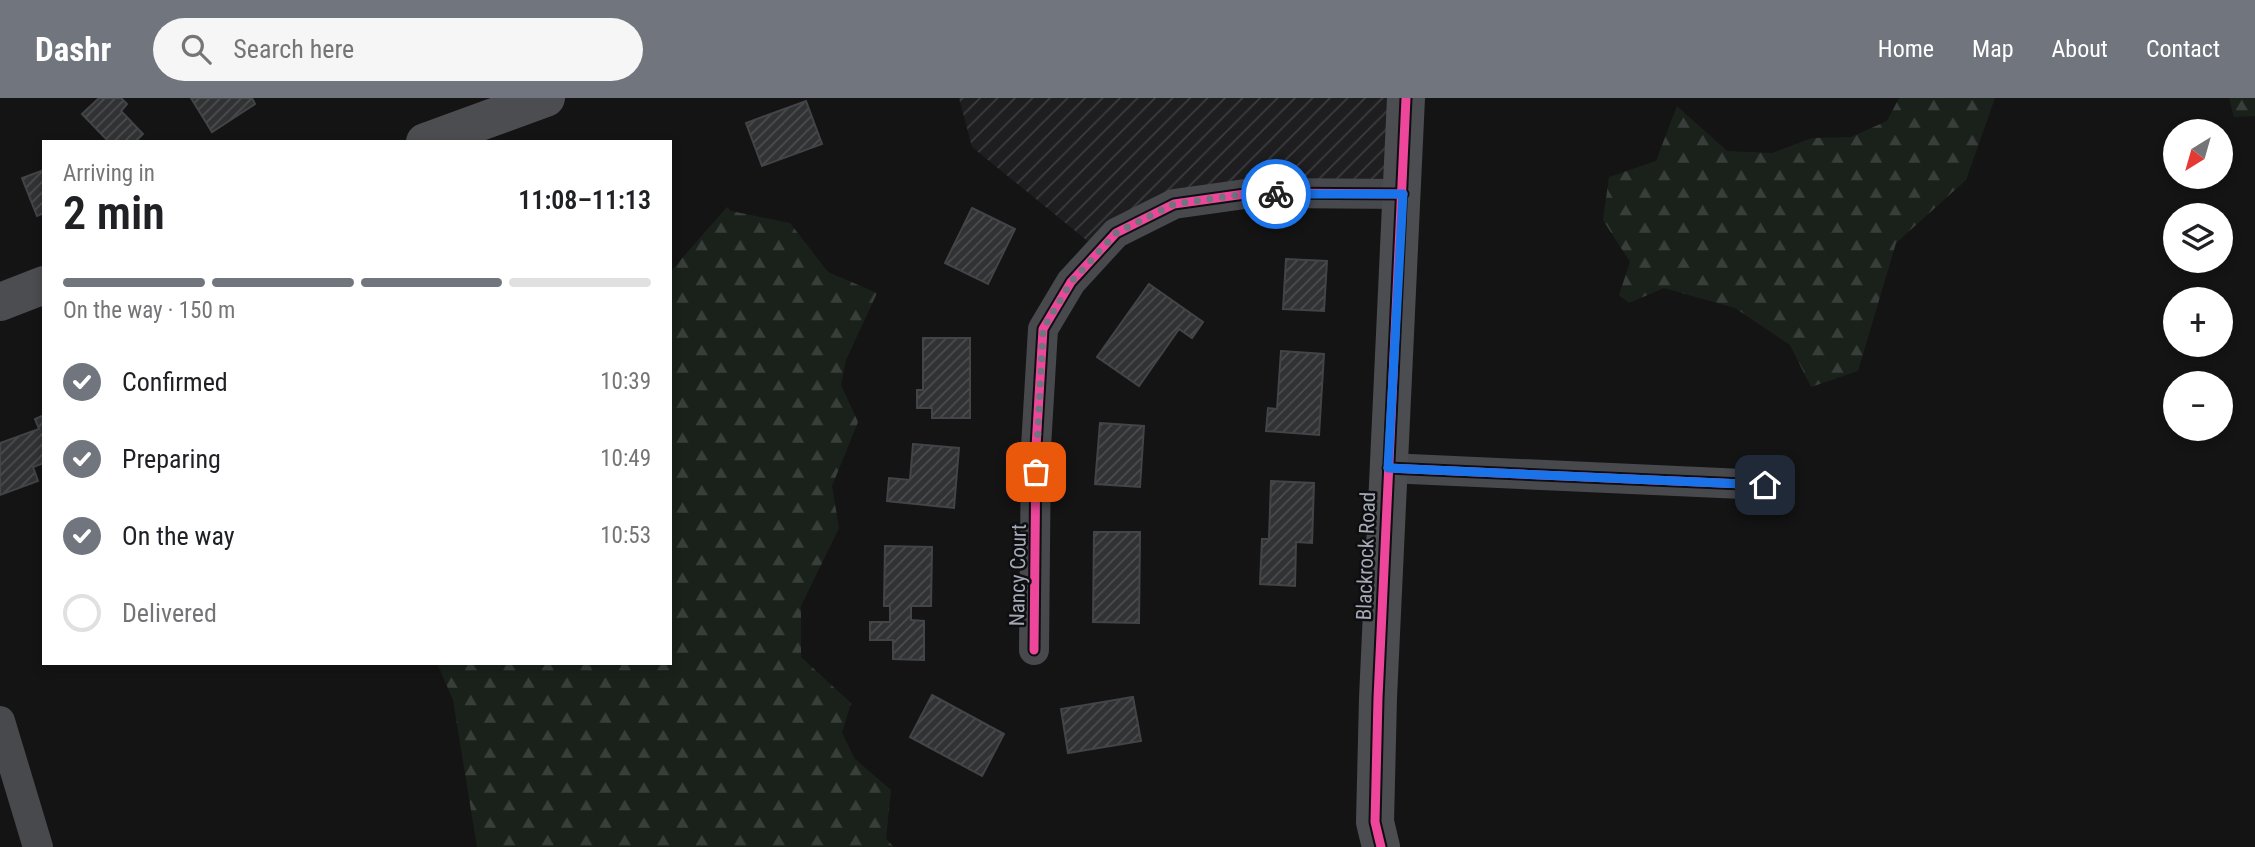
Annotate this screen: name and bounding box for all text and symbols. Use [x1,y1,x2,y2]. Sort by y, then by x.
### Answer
search box [153,18,643,81]
text: Dashr [35,30,111,69]
icon: search [177,30,215,68]
text: Search here [233,34,354,64]
text: Home [1878,35,1934,63]
text: Map [1972,35,2014,63]
text: About [2052,35,2108,63]
text: Contact [2146,35,2220,63]
north arrow [2163,119,2233,189]
map controls [2163,119,2233,441]
courier [1241,159,1311,229]
text: Arriving in [63,160,155,187]
icon: bike [1257,175,1295,213]
text: 11:08–11:13 [518,185,651,215]
text: 2 min [63,186,165,240]
button: layers [2163,203,2233,273]
button: + [2163,287,2233,357]
text: On the way · 150 m [63,297,235,324]
icon: check [63,363,101,401]
text: Confirmed [122,367,228,397]
text: 10:39 [600,368,651,395]
button: − [2163,371,2233,441]
icon: check [63,440,101,478]
pin [1006,442,1066,502]
text: Preparing [122,444,221,474]
text: 10:49 [600,445,651,472]
icon: bag [1017,453,1055,491]
pin [1735,455,1795,515]
icon: home [1746,466,1784,504]
street label: Blackrock Road [1352,491,1380,621]
icon: check [63,517,101,555]
text: On the way [122,521,235,551]
text: 10:53 [600,522,651,549]
street label: Nancy Court [1005,524,1031,626]
text: Delivered [122,598,217,628]

